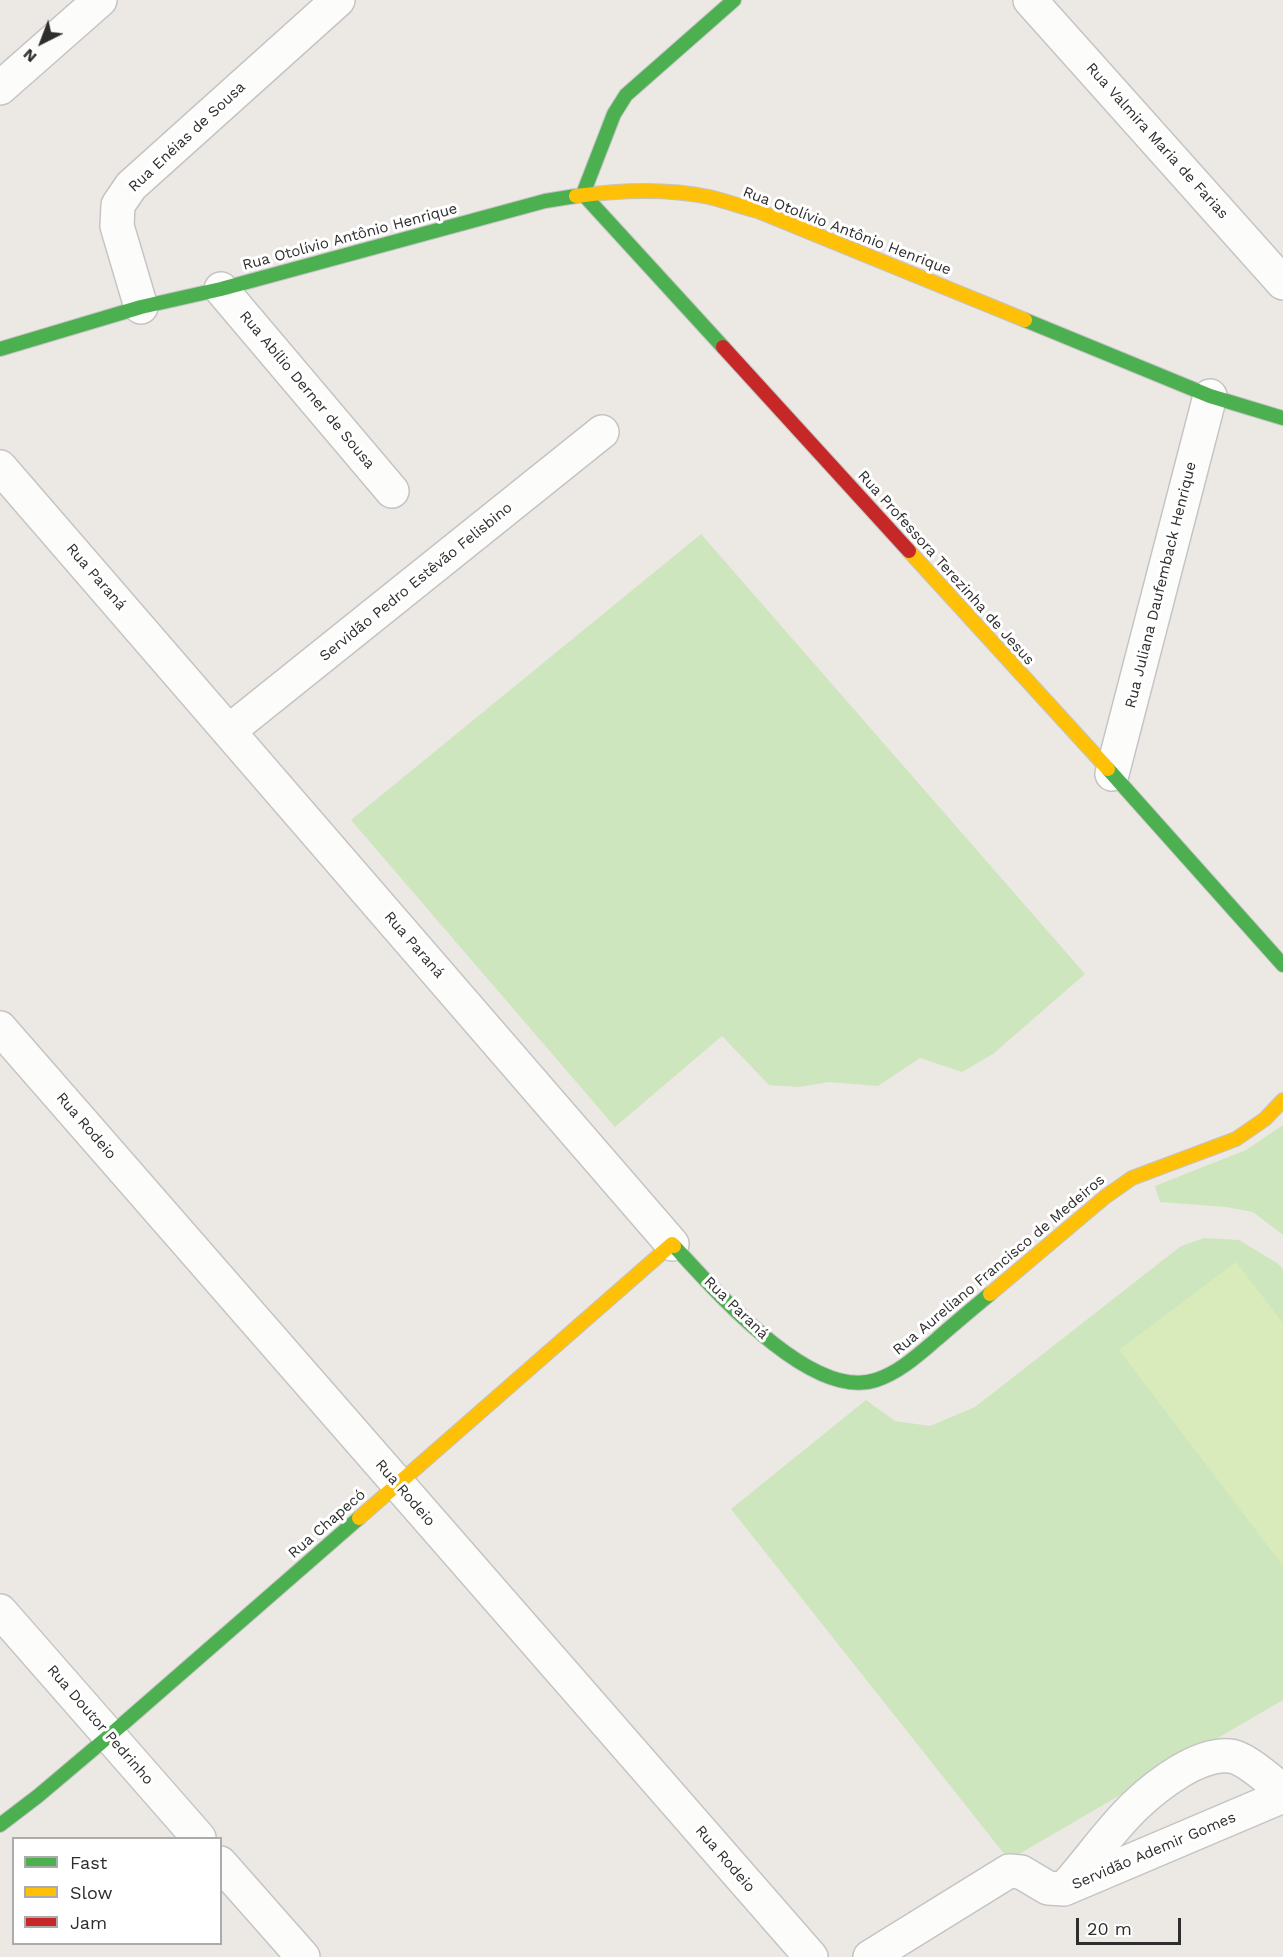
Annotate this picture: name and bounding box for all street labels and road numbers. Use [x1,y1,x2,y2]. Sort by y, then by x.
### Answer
street label: Rua Valmira Maria de Farias [1082,59,1232,223]
street label: Rua Enéias de Sousa [125,78,249,196]
street label: Rua Otolívio Antônio Henrique [740,183,954,279]
street label: Rua Otolívio Antônio Henrique [241,200,459,274]
street label: Rua Abílio Derner de Sousa [236,307,378,473]
street label: Rua Juliana Daufemback Henrique [1122,460,1200,710]
street label: Rua Professora Terezinha de Jesus [854,467,1038,669]
street label: Servidão Pedro Estêvão Felisbino [316,499,516,665]
street label: Rua Paraná [62,540,130,614]
street label: Rua Paraná [380,908,448,982]
street label: Rua Rodeio [52,1089,120,1163]
street label: Rua Aureliano Francisco de Medeiros [889,1171,1109,1359]
street label: Rua Paraná [700,1273,772,1343]
street label: Rua Rodeio [371,1456,439,1530]
street label: Rua Chapecó [285,1486,369,1562]
street label: Rua Doutor Pedrinho [43,1661,157,1789]
street label: Servidão Ademir Gomes [1069,1808,1239,1894]
street label: Rua Rodeio [691,1822,759,1896]

